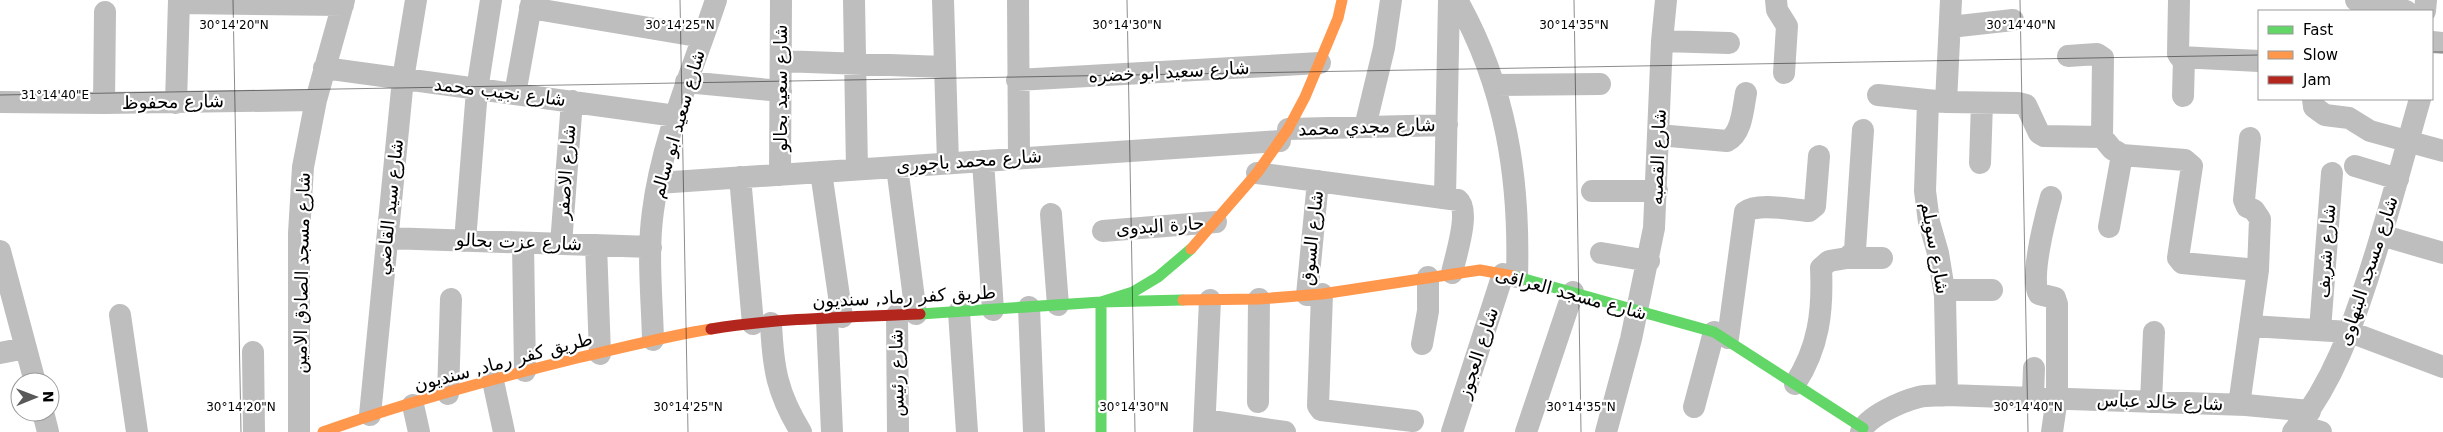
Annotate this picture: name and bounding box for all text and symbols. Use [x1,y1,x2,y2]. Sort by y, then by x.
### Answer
legend [2258,10,2433,100]
text: 30°14'20"N [199,18,269,32]
text: 30°14'25"N [645,18,715,32]
text: 30°14'30"N [1092,18,1162,32]
text: 30°14'35"N [1539,18,1609,32]
text: 30°14'40"N [1986,18,2056,32]
text: Fast [2303,21,2333,39]
street label: شارع سعيد بحالو [770,25,792,152]
text: Slow [2303,46,2338,64]
street label: شارع سعيد ابو سالم [646,47,710,201]
street label: شارع سعيد ابو خضره [1088,57,1250,87]
text: Jam [2302,71,2331,89]
street label: شارع نجيب محمد [433,73,567,111]
text: 31°14'40"E [21,88,89,102]
street label: شارع محفوظ [122,90,224,114]
street label: شارع القصبه [1645,109,1671,205]
street label: شارع مجدي محمد [1298,114,1436,140]
street label: شارع الاصفر [552,124,580,221]
street label: شارع سيد القاضي [372,138,408,276]
street label: شارع محمد باجورى [895,145,1043,177]
street label: شارع مسجد الصادق الامين [289,172,315,374]
street label: شارع السوق [1296,189,1328,287]
street label: شارع مسجد البنهاوى [2333,193,2403,349]
street label: شارع سويلم [1916,200,1954,296]
street label: شارع شريف [2312,203,2340,299]
street label: حارة البدوى [1115,212,1205,240]
street label: شارع عزت بحالو [455,229,582,255]
street label: شارع مسجد العراقى [1493,263,1649,325]
street label: طريق كفر رماد, سنديون [811,281,997,313]
street label: شارع العجوز [1453,305,1503,402]
street label: طريق كفر رماد, سنديون [411,328,595,396]
street label: شارع رئيس [885,329,909,417]
north arrow [10,372,60,422]
street label: شارع خالد عباس [2096,389,2224,415]
text: N [40,391,56,403]
text: 30°14'20"N [206,400,276,414]
text: 30°14'25"N [653,400,723,414]
text: 30°14'30"N [1099,400,1169,414]
text: 30°14'35"N [1546,400,1616,414]
text: 30°14'40"N [1993,400,2063,414]

